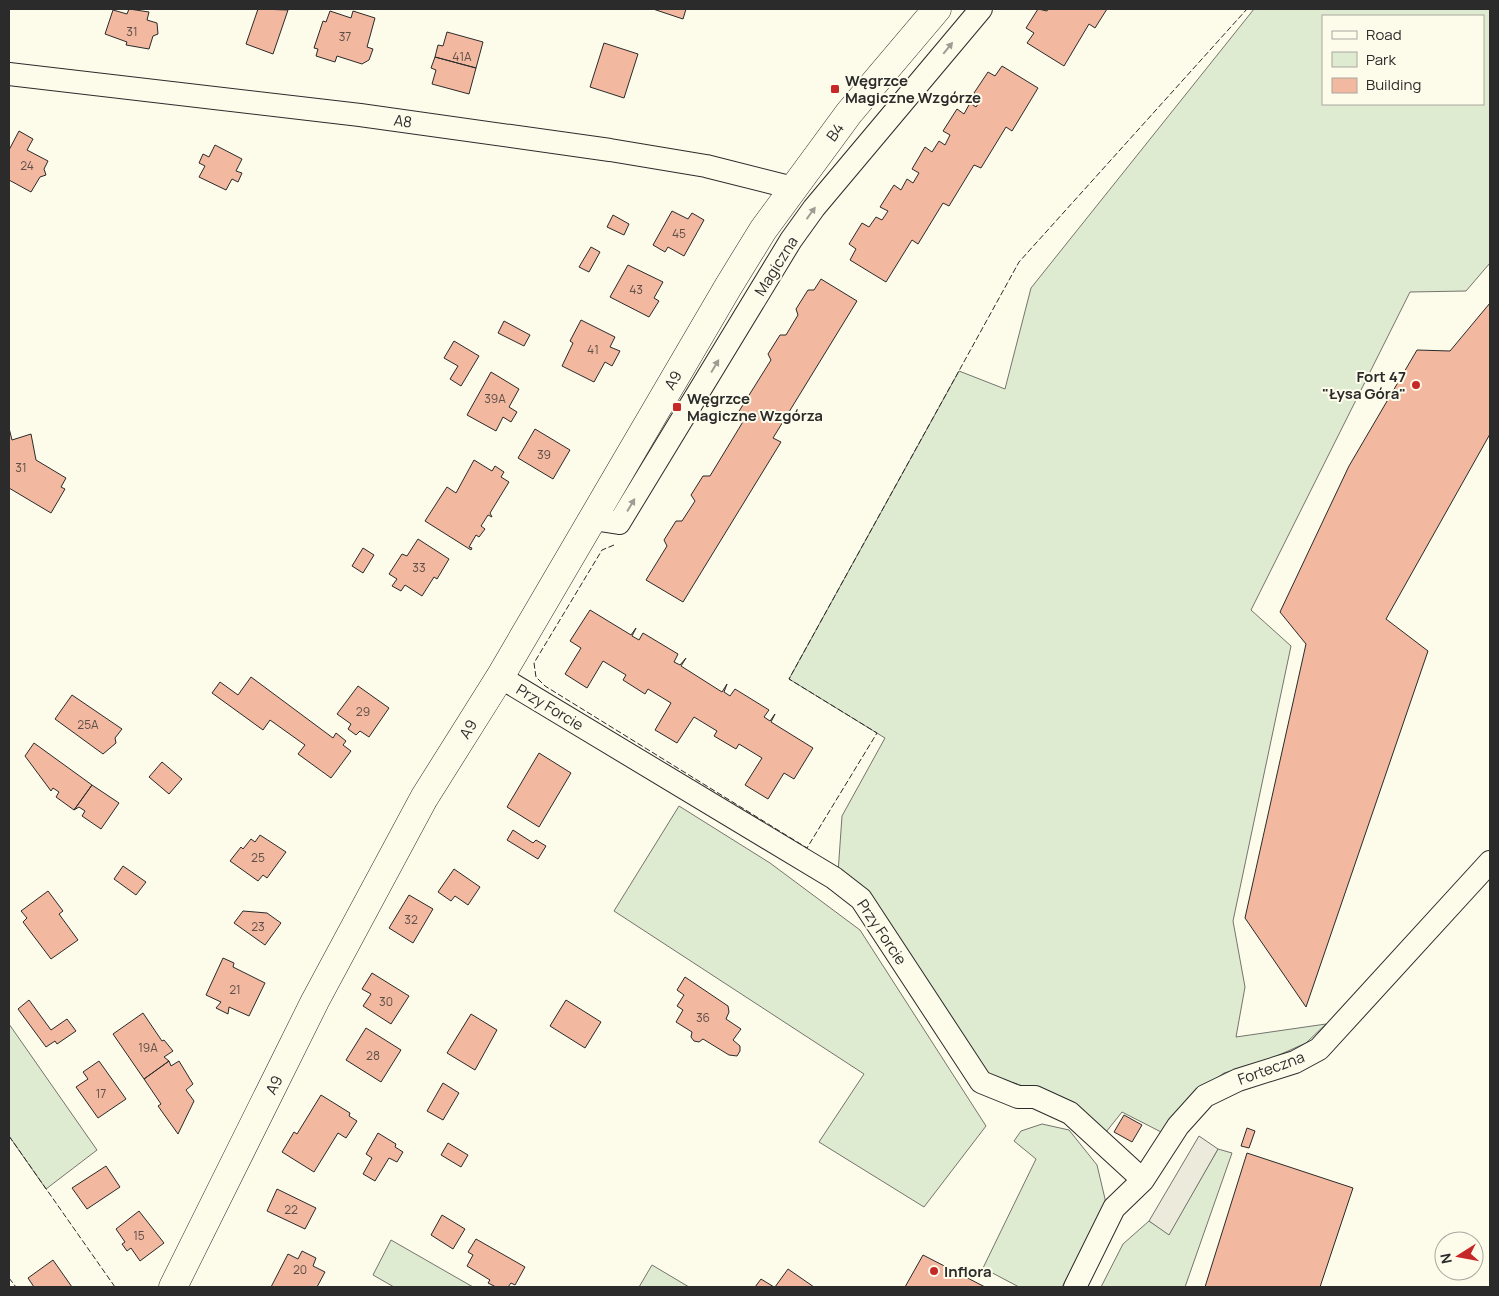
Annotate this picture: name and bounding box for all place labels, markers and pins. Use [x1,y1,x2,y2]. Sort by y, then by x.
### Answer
place label: Węgrzce Magiczne Wzgórze [845,70,981,108]
marker: Węgrzce Magiczne Wzgórze [829,83,841,95]
place label: Fort 47 "Łysa Góra" [1322,366,1406,404]
marker: Fort 47 "Łysa Góra" [1410,379,1422,391]
place label: Węgrzce Magiczne Wzgórza [687,388,823,426]
marker: Węgrzce Magiczne Wzgórza [671,401,683,413]
place label: Inflora [944,1261,992,1282]
marker: Inflora [928,1265,940,1277]

